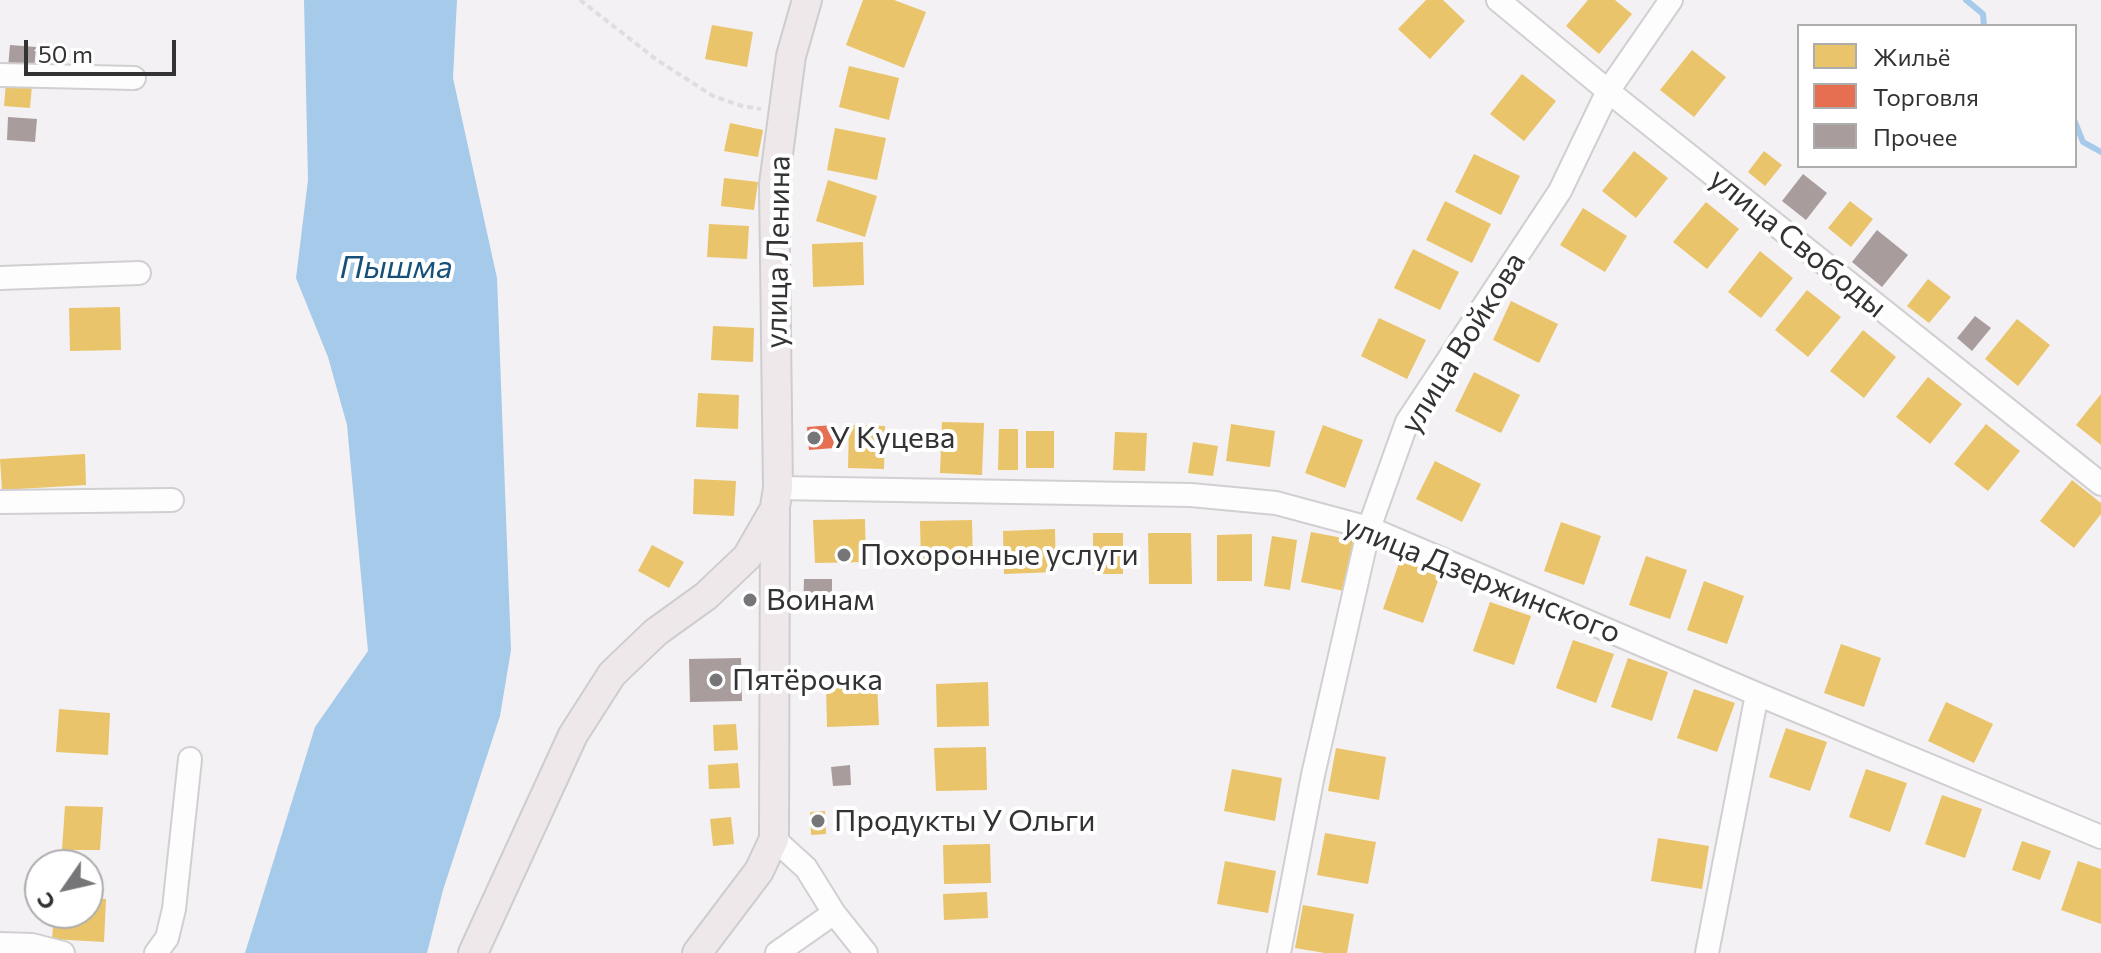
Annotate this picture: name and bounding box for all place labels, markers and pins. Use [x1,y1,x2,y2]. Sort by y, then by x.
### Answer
place label: У Куцева [830,420,955,456]
marker: У Куцева [805,429,823,447]
place label: Похоронные услуги [860,537,1139,573]
marker: Похоронные услуги [835,546,853,564]
place label: Воинам [766,582,875,618]
marker: Воинам [741,591,759,609]
place label: Пятёрочка [732,662,883,698]
marker: Пятёрочка [707,671,725,689]
place label: Продукты У Ольги [834,803,1095,839]
marker: Продукты У Ольги [809,812,827,830]

